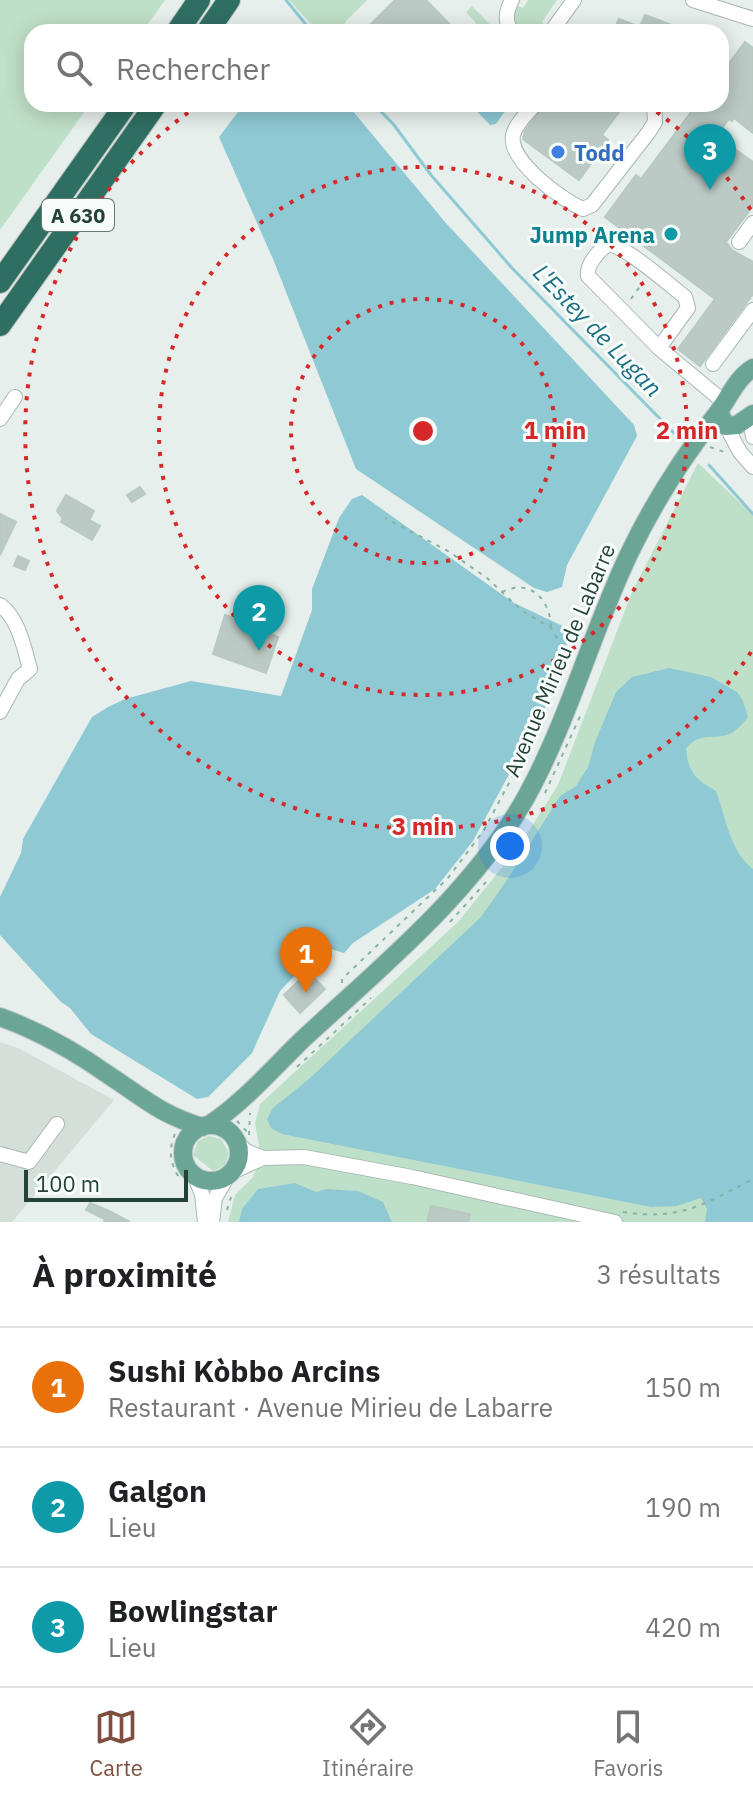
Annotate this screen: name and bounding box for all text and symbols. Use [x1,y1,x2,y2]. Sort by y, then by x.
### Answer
search box [24,24,729,112]
icon: search [52,46,96,90]
text: Rechercher [116,49,270,88]
pin: 3 [684,124,736,190]
place label: Todd [574,138,625,167]
marker: Todd [549,143,567,161]
road number: A 630 [42,199,114,231]
place label: Jump Arena [530,220,655,249]
marker: Jump Arena [662,225,680,243]
water label: L'Estey de Lugan [526,257,670,403]
text: 1 min [524,414,586,446]
text: 2 min [656,414,718,446]
centre of rings [409,417,437,445]
street label: Avenue Mirieu de Labarre [497,539,621,781]
pin: 2 [233,585,285,651]
text: 3 min [392,810,454,842]
your location [490,826,530,866]
pin: 1 [280,927,332,993]
scale bar [24,1166,188,1202]
text: 100 m [36,1169,100,1198]
text: À proximité [32,1252,217,1296]
text: 3 résultats [596,1257,721,1291]
text: Sushi Kòbbo Arcins [108,1351,380,1390]
text: 1 [50,1370,66,1404]
text: 150 m [645,1370,721,1404]
text: Restaurant · Avenue Mirieu de Labarre [108,1390,553,1424]
text: Galgon [108,1471,207,1510]
text: 2 [50,1490,66,1524]
text: 190 m [645,1490,721,1524]
text: Lieu [108,1510,157,1544]
text: Bowlingstar [108,1591,278,1630]
text: 3 [50,1610,66,1644]
text: 420 m [645,1610,721,1644]
text: Lieu [108,1630,157,1664]
tab: Carte [90,1705,143,1782]
tab: Itinéraire [322,1705,414,1782]
tab: Favoris [593,1705,663,1782]

